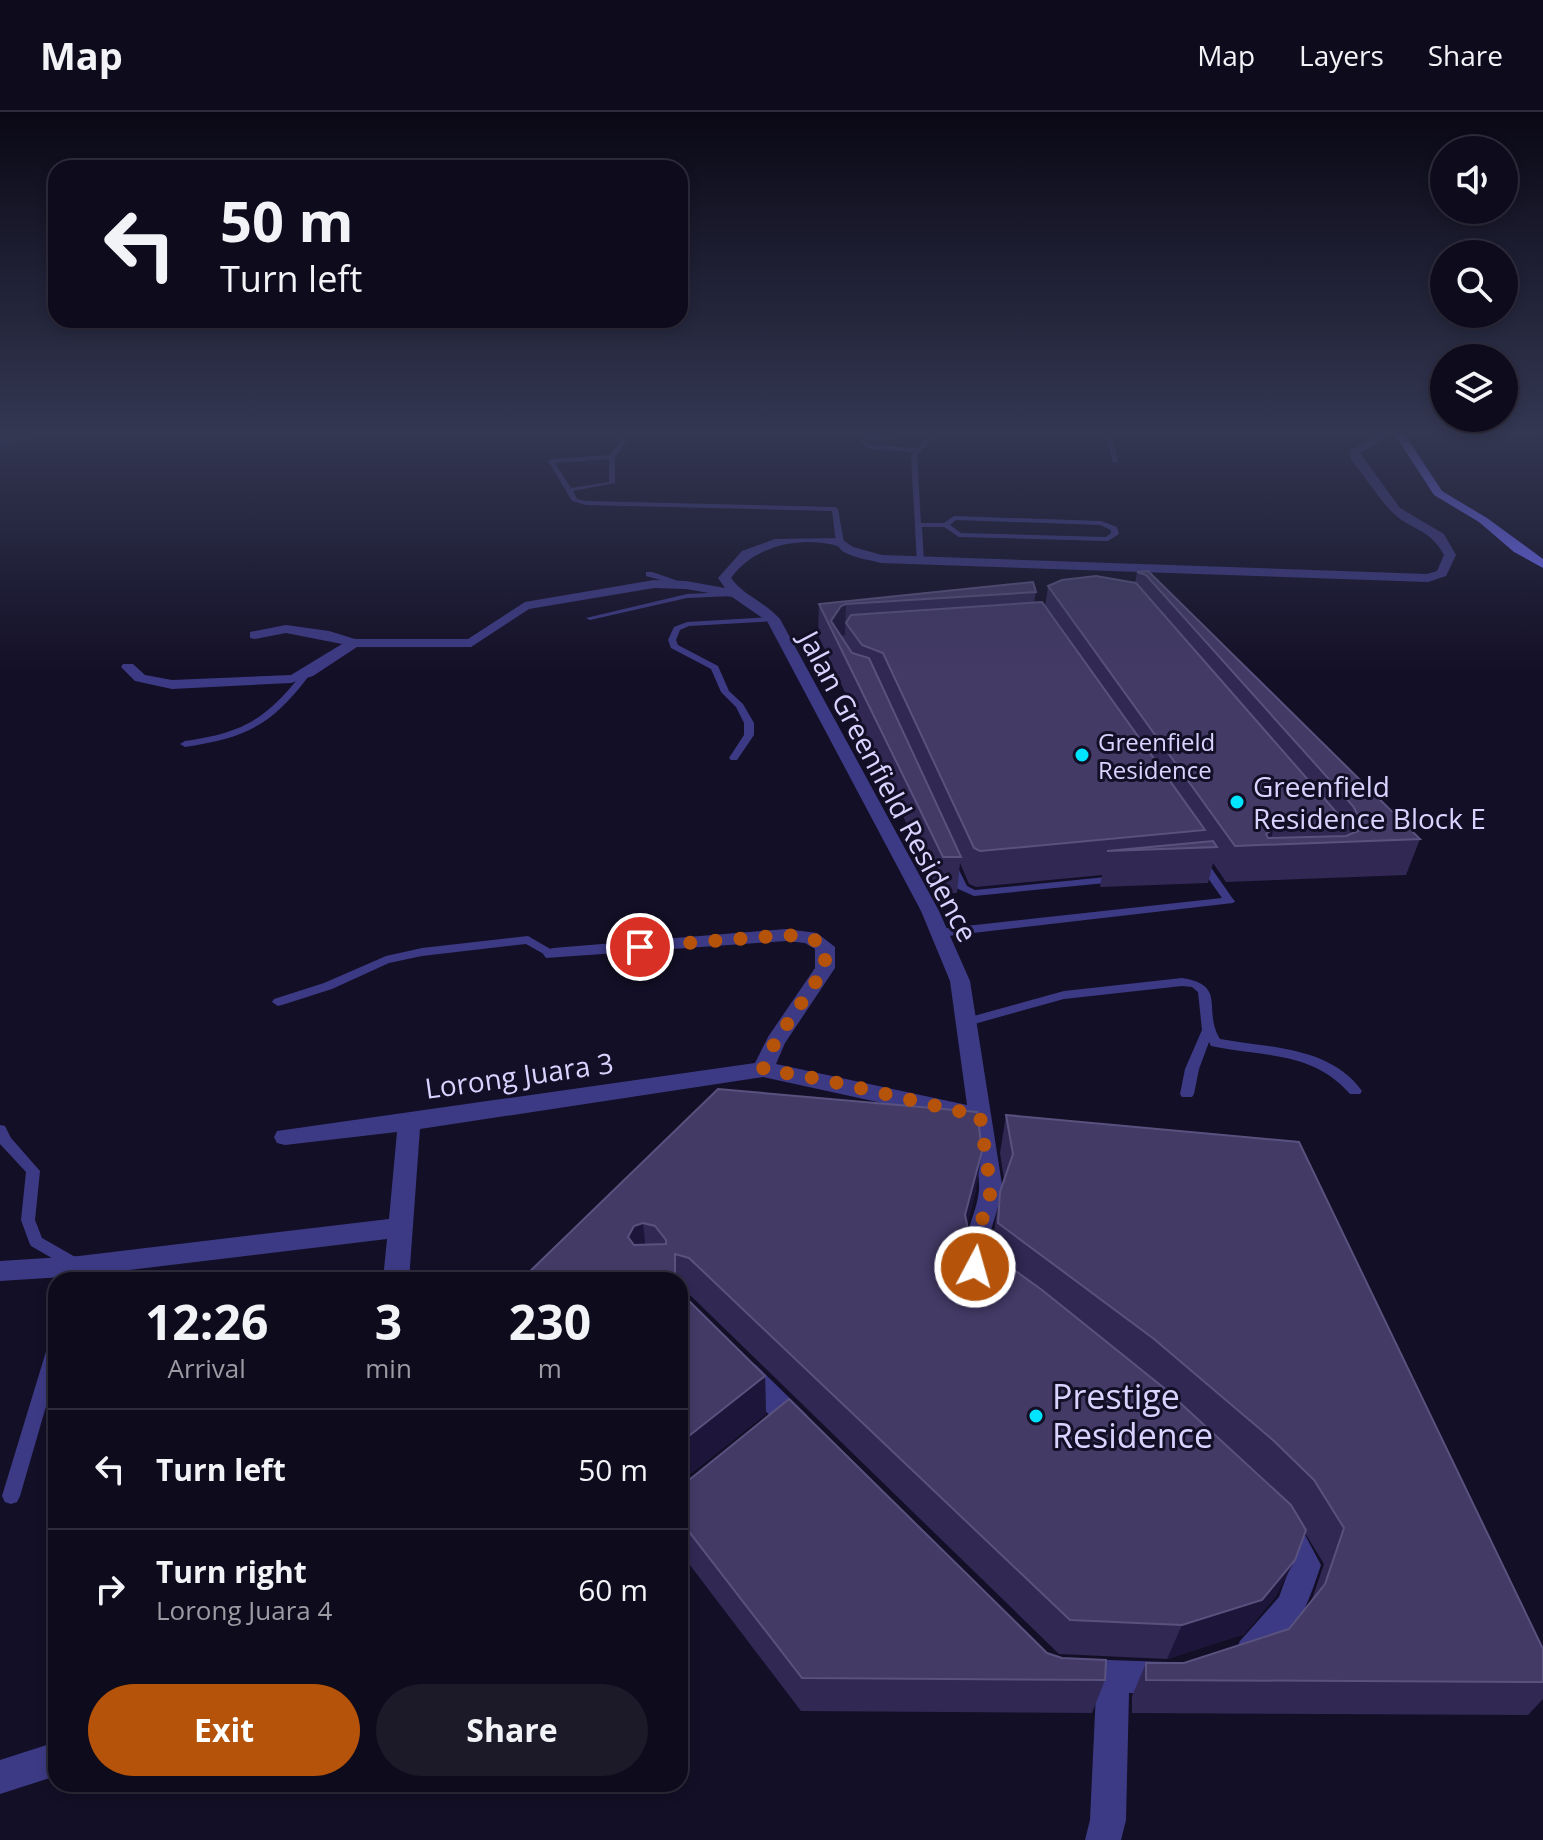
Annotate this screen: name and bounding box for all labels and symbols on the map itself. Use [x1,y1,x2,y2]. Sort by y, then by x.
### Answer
street label: Jalan Greenfield Residence [789,621,987,948]
place label: Greenfield Residence [1098,725,1215,786]
marker: Greenfield Residence [1073,746,1091,764]
place label: Greenfield Residence Block E [1253,767,1486,837]
marker: Greenfield Residence Block E [1228,793,1246,811]
pin [606,913,674,981]
street label: Lorong Juara 3 [422,1043,616,1107]
position arrow [933,1225,1017,1309]
place label: Prestige Residence [1052,1373,1213,1458]
marker: Prestige Residence [1027,1407,1045,1425]

